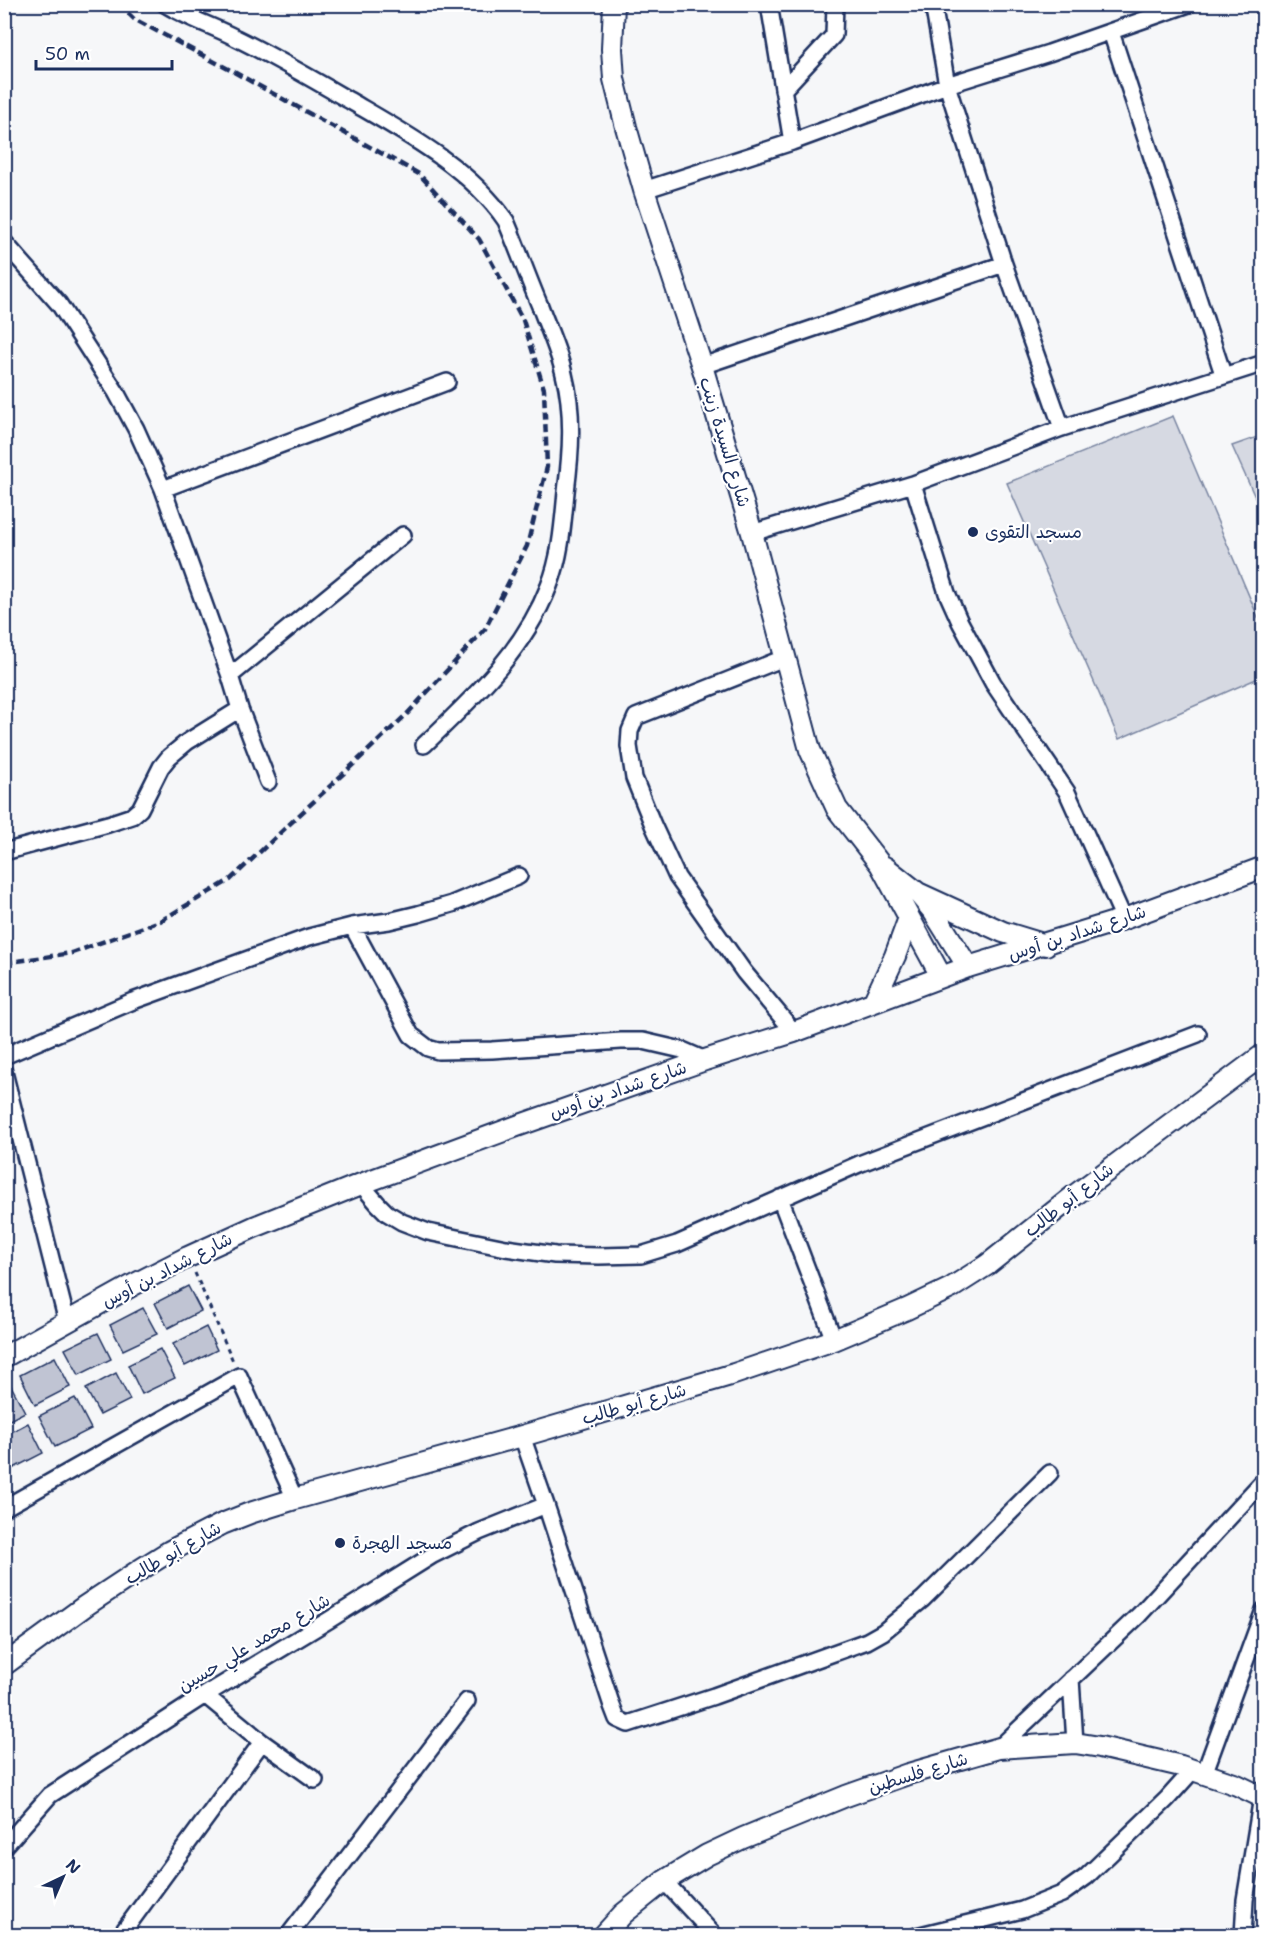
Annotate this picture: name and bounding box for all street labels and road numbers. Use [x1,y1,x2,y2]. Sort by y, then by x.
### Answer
street label: شارع السيدة زينب [694,374,756,510]
street label: شارع شداد بن أوس [1005,899,1149,967]
street label: شارع شداد بن أوس [546,1055,690,1125]
street label: شارع أبو طالب [1019,1157,1119,1243]
street label: شارع شداد بن أوس [97,1227,237,1313]
street label: شارع أبو طالب [579,1378,689,1430]
street label: شارع أبو طالب [120,1516,226,1590]
street label: شارع محمد علي حسين [174,1588,336,1701]
street label: شارع فلسطين [865,1746,971,1800]

